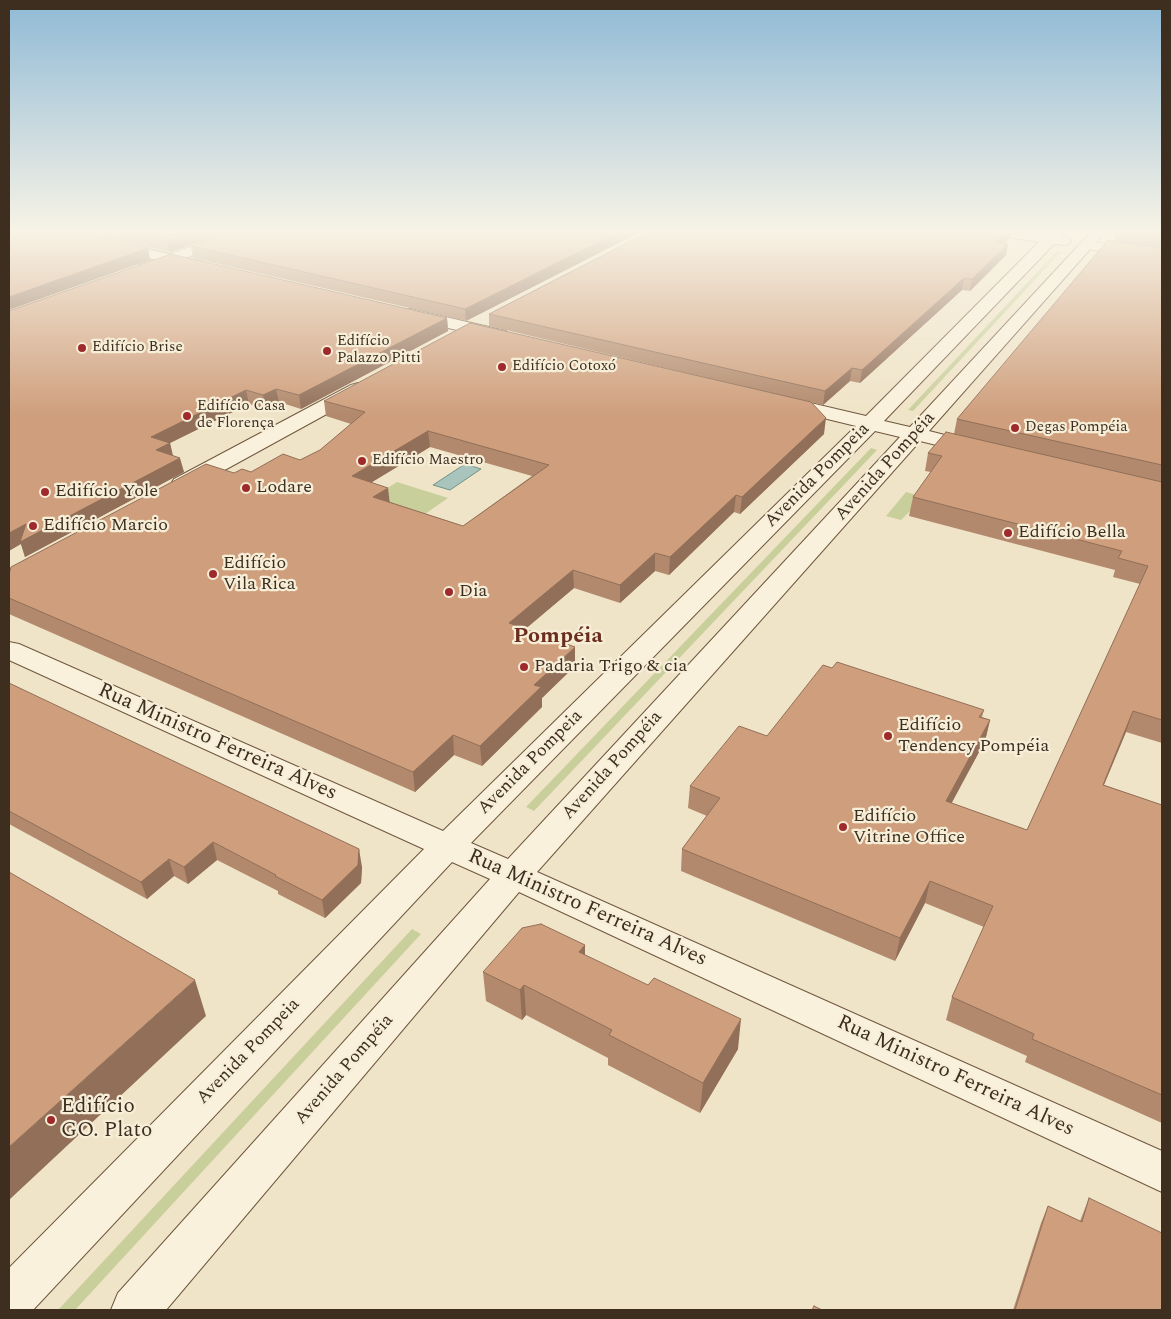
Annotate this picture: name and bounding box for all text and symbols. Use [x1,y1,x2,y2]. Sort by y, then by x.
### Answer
place label: Edifício Palazzo Pitti [337,333,421,368]
place label: Edifício Brise [92,339,183,357]
marker: Edifício Brise [76,342,88,354]
marker: Edifício Palazzo Pitti [321,345,333,357]
place label: Edifício Cotoxó [512,358,616,376]
marker: Edifício Cotoxó [496,361,508,373]
place label: Edifício Casa de Florença [197,398,285,433]
street label: Avenida Pompéia [831,408,941,526]
marker: Edifício Casa de Florença [181,410,193,422]
street label: Avenida Pompeia [761,419,875,533]
place label: Degas Pompéia [1025,419,1128,437]
marker: Degas Pompéia [1009,422,1021,434]
place label: Edifício Maestro [372,452,483,470]
marker: Edifício Maestro [356,455,368,467]
place label: Lodare [256,477,312,499]
place label: Edifício Yole [55,481,158,503]
marker: Lodare [240,482,252,494]
marker: Edifício Yole [39,486,51,498]
place label: Edifício Marcio [43,515,168,537]
marker: Edifício Marcio [27,520,39,532]
place label: Edifício Bella [1018,522,1126,544]
marker: Edifício Bella [1002,527,1014,539]
place label: Edifício Vila Rica [223,553,296,596]
marker: Edifício Vila Rica [207,568,219,580]
place label: Dia [459,581,487,603]
marker: Dia [443,586,455,598]
district label: Pompéia [513,625,603,651]
place label: Padaria Trigo & cia [534,656,687,678]
marker: Padaria Trigo & cia [518,661,530,673]
street label: Rua Ministro Ferreira Alves [94,679,340,807]
street label: Avenida Pompeia [474,706,588,820]
street label: Avenida Pompéia [558,707,668,825]
place label: Edifício Tendency Pompéia [898,715,1049,758]
marker: Edifício Tendency Pompéia [882,730,894,742]
place label: Edifício Vitrine Office [853,806,965,849]
marker: Edifício Vitrine Office [837,821,849,833]
street label: Rua Ministro Ferreira Alves [464,845,710,973]
street label: Avenida Pompeia [193,994,305,1110]
street label: Avenida Pompéia [291,1010,399,1130]
street label: Rua Ministro Ferreira Alves [832,1011,1078,1143]
place label: Edifício GO. Plato [61,1095,152,1145]
marker: Edifício GO. Plato [45,1114,57,1126]

